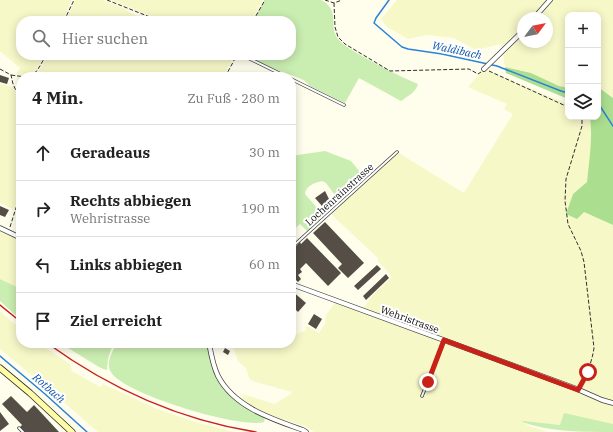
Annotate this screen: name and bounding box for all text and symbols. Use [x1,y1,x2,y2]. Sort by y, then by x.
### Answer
north arrow [517,12,553,48]
map controls [565,12,601,120]
button: + [565,12,601,48]
search box [16,16,296,60]
icon: search [30,27,52,49]
text: Hier suchen [62,29,148,48]
water label: Waldibach [431,38,483,62]
button: − [565,48,601,84]
button: layers [565,84,601,120]
text: 4 Min. [32,87,83,109]
text: Zu Fuß · 280 m [187,90,280,107]
icon: ahead [32,142,54,164]
text: Geradeaus [70,143,150,162]
text: 30 m [249,144,280,161]
street label: Lochenrainstrasse [302,160,376,228]
text: Rechts abbiegen [70,191,191,210]
icon: right [32,198,54,220]
text: 190 m [241,200,280,217]
text: Wehristrasse [70,210,150,227]
icon: left [32,254,54,276]
text: Links abbiegen [70,255,182,274]
text: 60 m [249,256,280,273]
street label: Wehristrasse [379,303,441,336]
icon: arrive [32,310,54,332]
text: Ziel erreicht [70,311,162,330]
route start [579,363,597,381]
water label: Rotbach [29,369,68,406]
route end [419,373,437,391]

